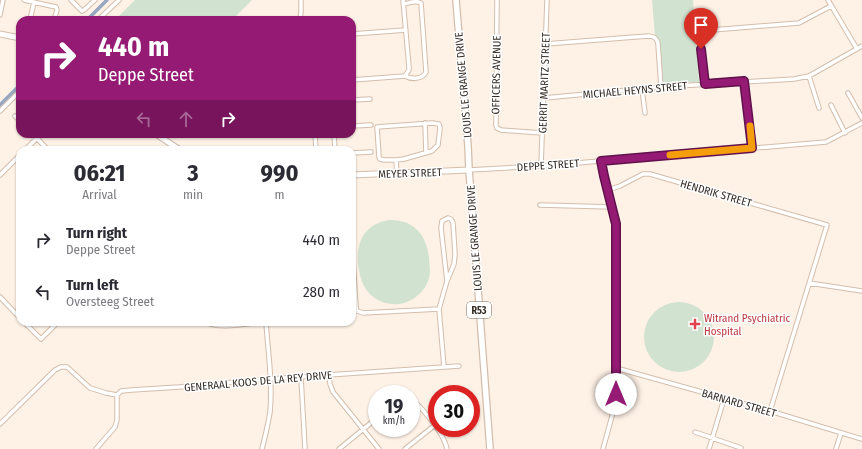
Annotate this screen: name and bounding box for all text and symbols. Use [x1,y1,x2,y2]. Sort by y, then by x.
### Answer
pin [684,8,718,49]
icon: arrive [690,14,712,36]
text: 440 m [98,30,169,63]
street label: GERRIT MARITZ STREET [536,31,553,134]
icon: right [32,32,84,84]
street label: LOUIS LE GRANGE DRIVE [452,32,475,138]
street label: OFFICERS AVENUE [489,35,504,115]
text: Deppe Street [98,64,194,86]
street label: MICHAEL HEYNS STREET [582,79,689,102]
icon: left [133,108,155,130]
icon: ahead [175,108,197,130]
icon: right [217,108,239,130]
street label: DEPPE STREET [516,157,581,174]
text: 06:21 [73,159,126,187]
text: 3 [187,159,199,187]
text: 990 [261,159,299,187]
street label: MEYER STREET [378,166,443,181]
street label: HENDRIK STREET [679,177,754,210]
street label: LOUIS LE GRANGE DRIVE [464,185,485,291]
text: Arrival [82,187,117,202]
text: min [183,187,203,202]
text: m [275,187,285,202]
text: Turn right [66,224,127,242]
icon: right [32,229,54,251]
text: 440 m [303,231,340,249]
text: Deppe Street [66,242,135,257]
text: Turn left [66,276,119,294]
icon: left [32,281,54,303]
text: 280 m [303,283,340,301]
text: Oversteeg Street [66,294,154,309]
road number: R53 [467,302,491,318]
place label: Witrand Psychiatric Hospital [704,312,791,338]
marker: Witrand Psychiatric Hospital [689,318,701,330]
street label: GENERAAL KOOS DE LA REY DRIVE [184,369,333,394]
position arrow [595,373,637,415]
speed limit sign: 30 [428,385,480,437]
street label: BARNARD STREET [700,387,778,421]
text: 19 [385,394,403,418]
text: km/h [383,415,405,427]

